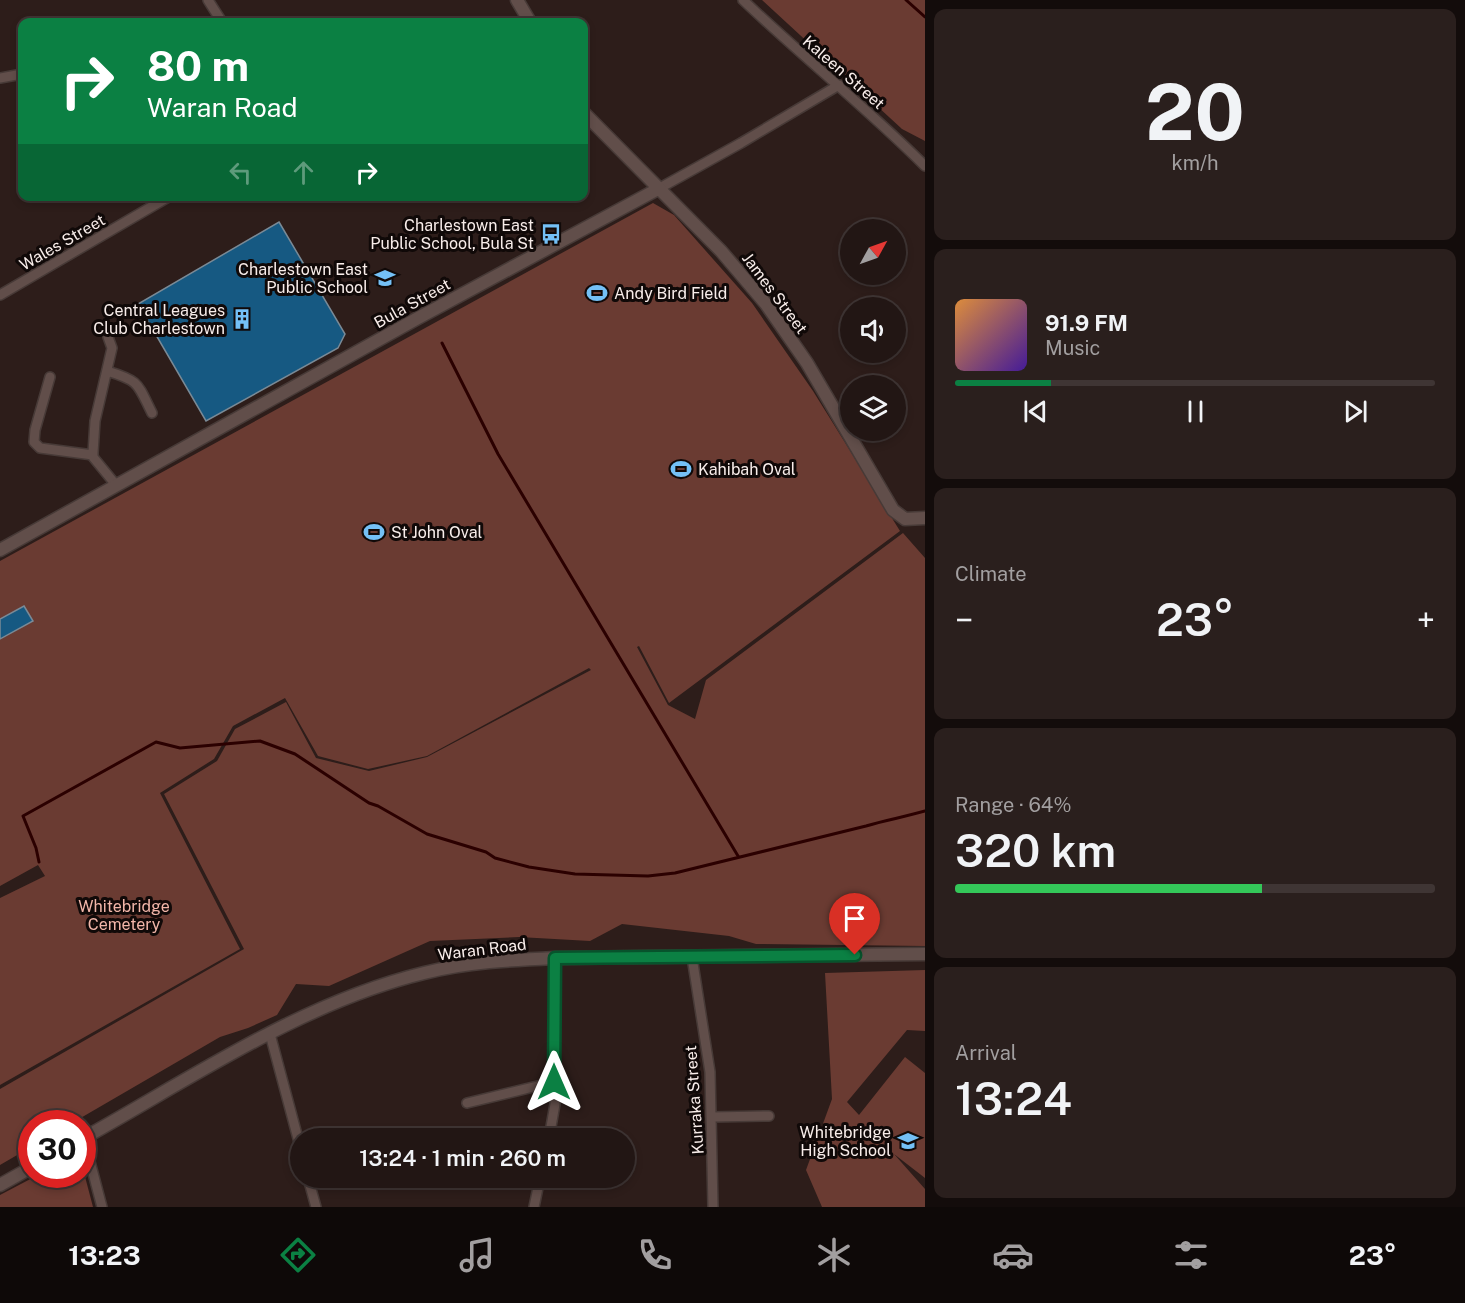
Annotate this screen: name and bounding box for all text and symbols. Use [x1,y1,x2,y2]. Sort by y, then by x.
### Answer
street label: Kaleen Street [799,32,888,113]
text: 80 m [147,41,249,90]
icon: right [48,42,126,120]
text: 20 [1145,66,1245,158]
text: Waran Road [147,91,298,123]
text: km/h [1171,151,1219,175]
icon: left [224,156,257,189]
icon: ahead [287,156,320,189]
icon: right [350,156,383,189]
street label: Wales Street [16,210,108,275]
place label: Charlestown East Public School, Bula St [370,216,534,253]
north arrow [840,219,906,285]
map controls [840,219,906,441]
bus stop icon: Charlestown East Public School, Bula St [539,222,563,246]
street label: James Street [738,249,811,338]
place label: Charlestown East Public School [238,260,368,297]
school or university icon: Charlestown East Public School [373,266,397,290]
street label: Bula Street [371,275,454,332]
sports icon: Andy Bird Field [585,281,609,305]
place label: Andy Bird Field [614,284,727,303]
button: sound [840,297,906,363]
place label: Central Leagues Club Charlestown [93,301,225,338]
building icon: Central Leagues Club Charlestown [230,307,254,331]
text: 91.9 FM [1045,310,1128,336]
text: Music [1045,336,1100,360]
button: layers [840,375,906,441]
icon: previous [1019,395,1052,428]
icon: pause [1179,395,1212,428]
icon: next [1339,395,1372,428]
sports icon: Kahibah Oval [669,457,693,481]
place label: Kahibah Oval [698,460,796,479]
sports icon: St John Oval [362,520,386,544]
place label: St John Oval [391,523,483,542]
text: Climate [955,562,1027,586]
text: 23° [1156,593,1234,646]
text: − [955,601,973,639]
text: + [1417,601,1435,639]
text: Range · 64% [955,793,1072,817]
text: 320 km [955,824,1116,877]
pin [829,893,880,955]
park label: Whitebridge Cemetery [78,897,170,934]
icon: arrive [838,902,871,935]
street label: Waran Road [437,935,528,964]
text: Arrival [955,1041,1017,1065]
street label: Kurraka Street [681,1045,708,1155]
position arrow [522,1050,586,1114]
text: 13:24 [955,1072,1072,1125]
speed limit sign: 30 [18,1110,96,1188]
place label: Whitebridge High School [799,1123,891,1160]
school or university icon: Whitebridge High School [896,1129,920,1153]
text: 13:24 · 1 min · 260 m [359,1145,566,1171]
icon: directions [277,1234,319,1276]
icon: music [456,1234,498,1276]
icon: phone [634,1234,676,1276]
icon: climate [813,1234,855,1276]
icon: car [992,1234,1034,1276]
icon: filters [1170,1234,1212,1276]
text: 13:23 [68,1239,141,1271]
text: 23° [1349,1239,1397,1271]

